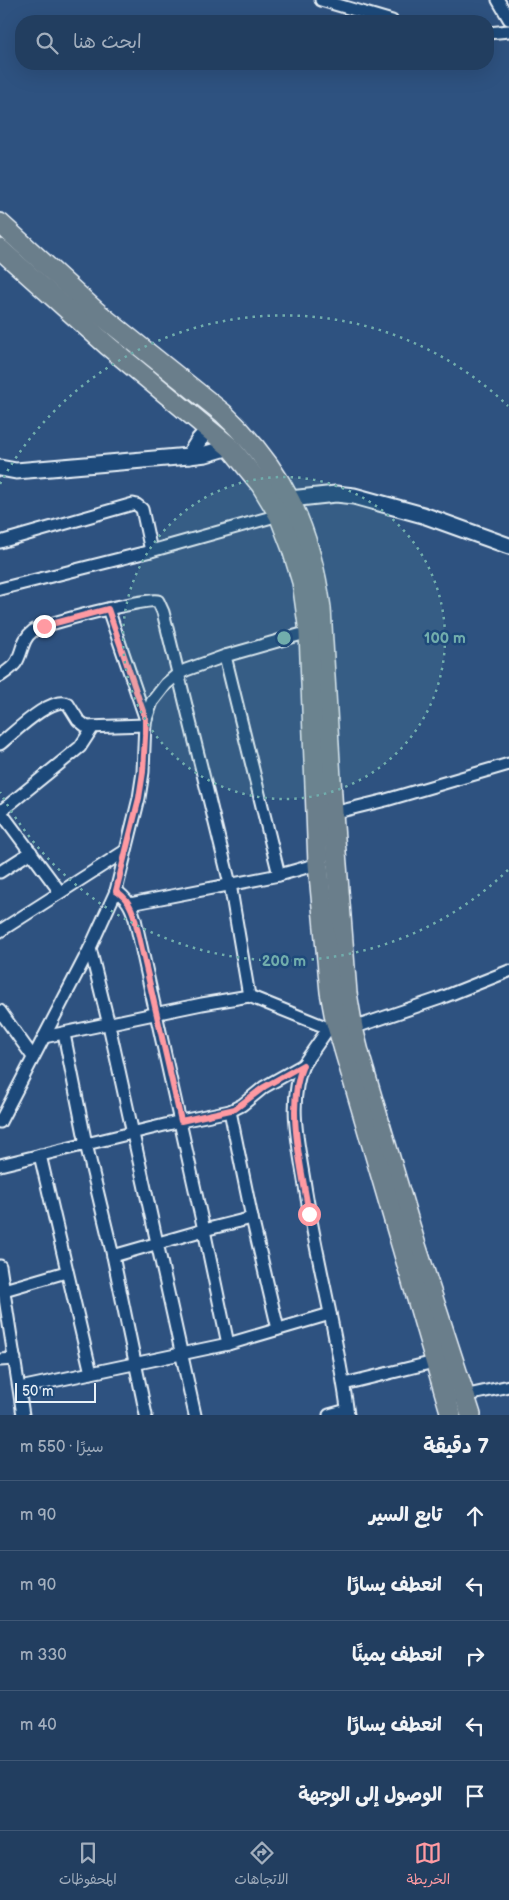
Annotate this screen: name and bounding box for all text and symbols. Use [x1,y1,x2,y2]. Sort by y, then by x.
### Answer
search box [15,15,494,70]
icon: search [33,29,61,57]
text: ابحث هنا [73,31,142,54]
route end [33,615,56,638]
centre of rings [275,629,293,647]
text: 100 m [424,629,466,648]
text: 200 m [262,952,306,971]
route start [298,1203,321,1226]
scale bar [15,1380,96,1403]
text: 50 m [22,1383,54,1400]
text: 7 دقيقة [423,1434,489,1459]
text: سيرًا · 550 m [20,1438,104,1457]
icon: ahead [461,1502,489,1530]
text: تابع السير [369,1504,442,1527]
text: 90 m [20,1506,56,1525]
icon: left [461,1572,489,1600]
text: انعطف يسارًا [347,1574,442,1597]
text: 90 m [20,1576,56,1595]
icon: right [461,1642,489,1670]
text: انعطف يمينًا [352,1644,442,1667]
text: 330 m [20,1646,67,1665]
icon: left [461,1712,489,1740]
text: انعطف يسارًا [347,1714,442,1737]
text: 40 m [20,1716,57,1735]
icon: arrive [461,1782,489,1810]
text: الوصول إلى الوجهة [298,1784,442,1807]
tab: المحفوظات [59,1839,117,1892]
tab: الاتجاهات [234,1839,289,1892]
tab: الخريطة [406,1839,450,1892]

